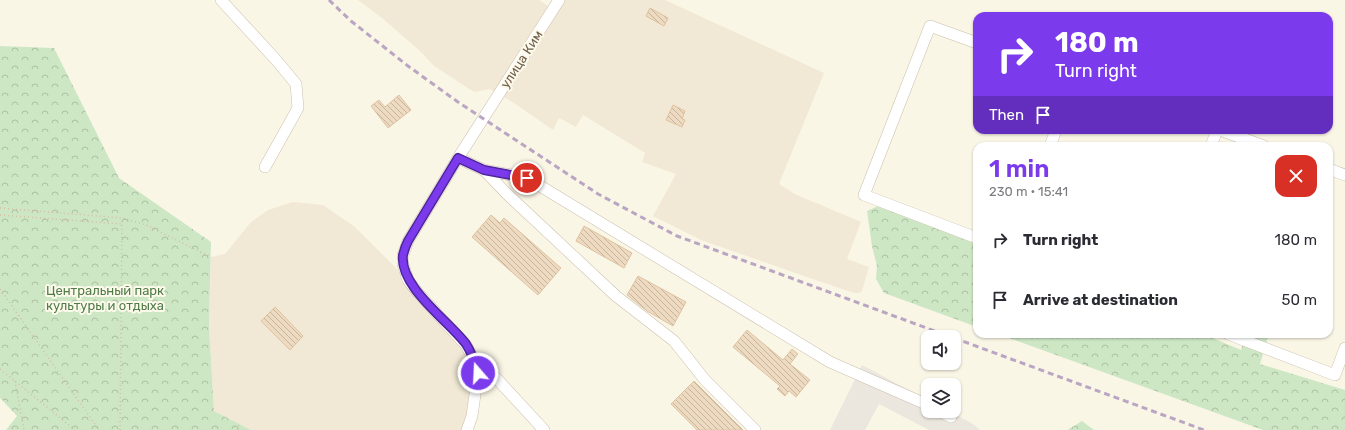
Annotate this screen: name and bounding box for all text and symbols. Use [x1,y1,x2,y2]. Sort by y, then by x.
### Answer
text: 180 m [1055,26,1139,59]
street label: улица Ким [497,28,546,91]
icon: right [989,28,1041,80]
text: Turn right [1055,60,1137,82]
icon: arrive [1032,104,1054,126]
text: Then [989,106,1024,124]
text: 1 min [989,155,1049,183]
button: close [1275,155,1317,197]
pin [510,161,544,195]
icon: arrive [516,167,538,189]
text: 230 m · 15:41 [989,184,1068,199]
icon: right [989,229,1011,251]
text: Turn right [1023,231,1098,249]
text: 180 m [1275,231,1317,249]
park label: Центральный парк культуры и отдыха [46,283,164,313]
icon: arrive [989,289,1011,311]
text: Arrive at destination [1023,291,1178,309]
text: 50 m [1282,291,1317,309]
map controls [921,330,961,418]
button: sound [921,330,961,370]
position arrow [457,352,499,394]
button: layers [921,378,961,418]

